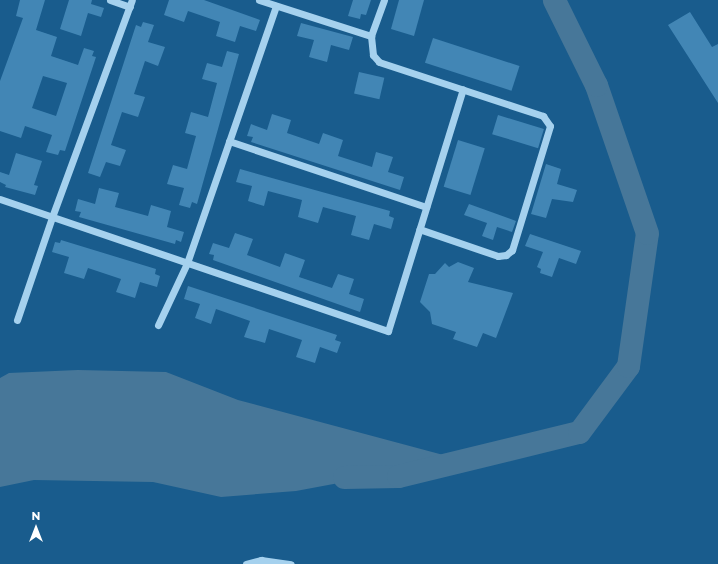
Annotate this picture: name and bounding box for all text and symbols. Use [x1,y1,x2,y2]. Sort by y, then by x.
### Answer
north arrow [16,508,56,548]
text: N [32,509,40,523]

